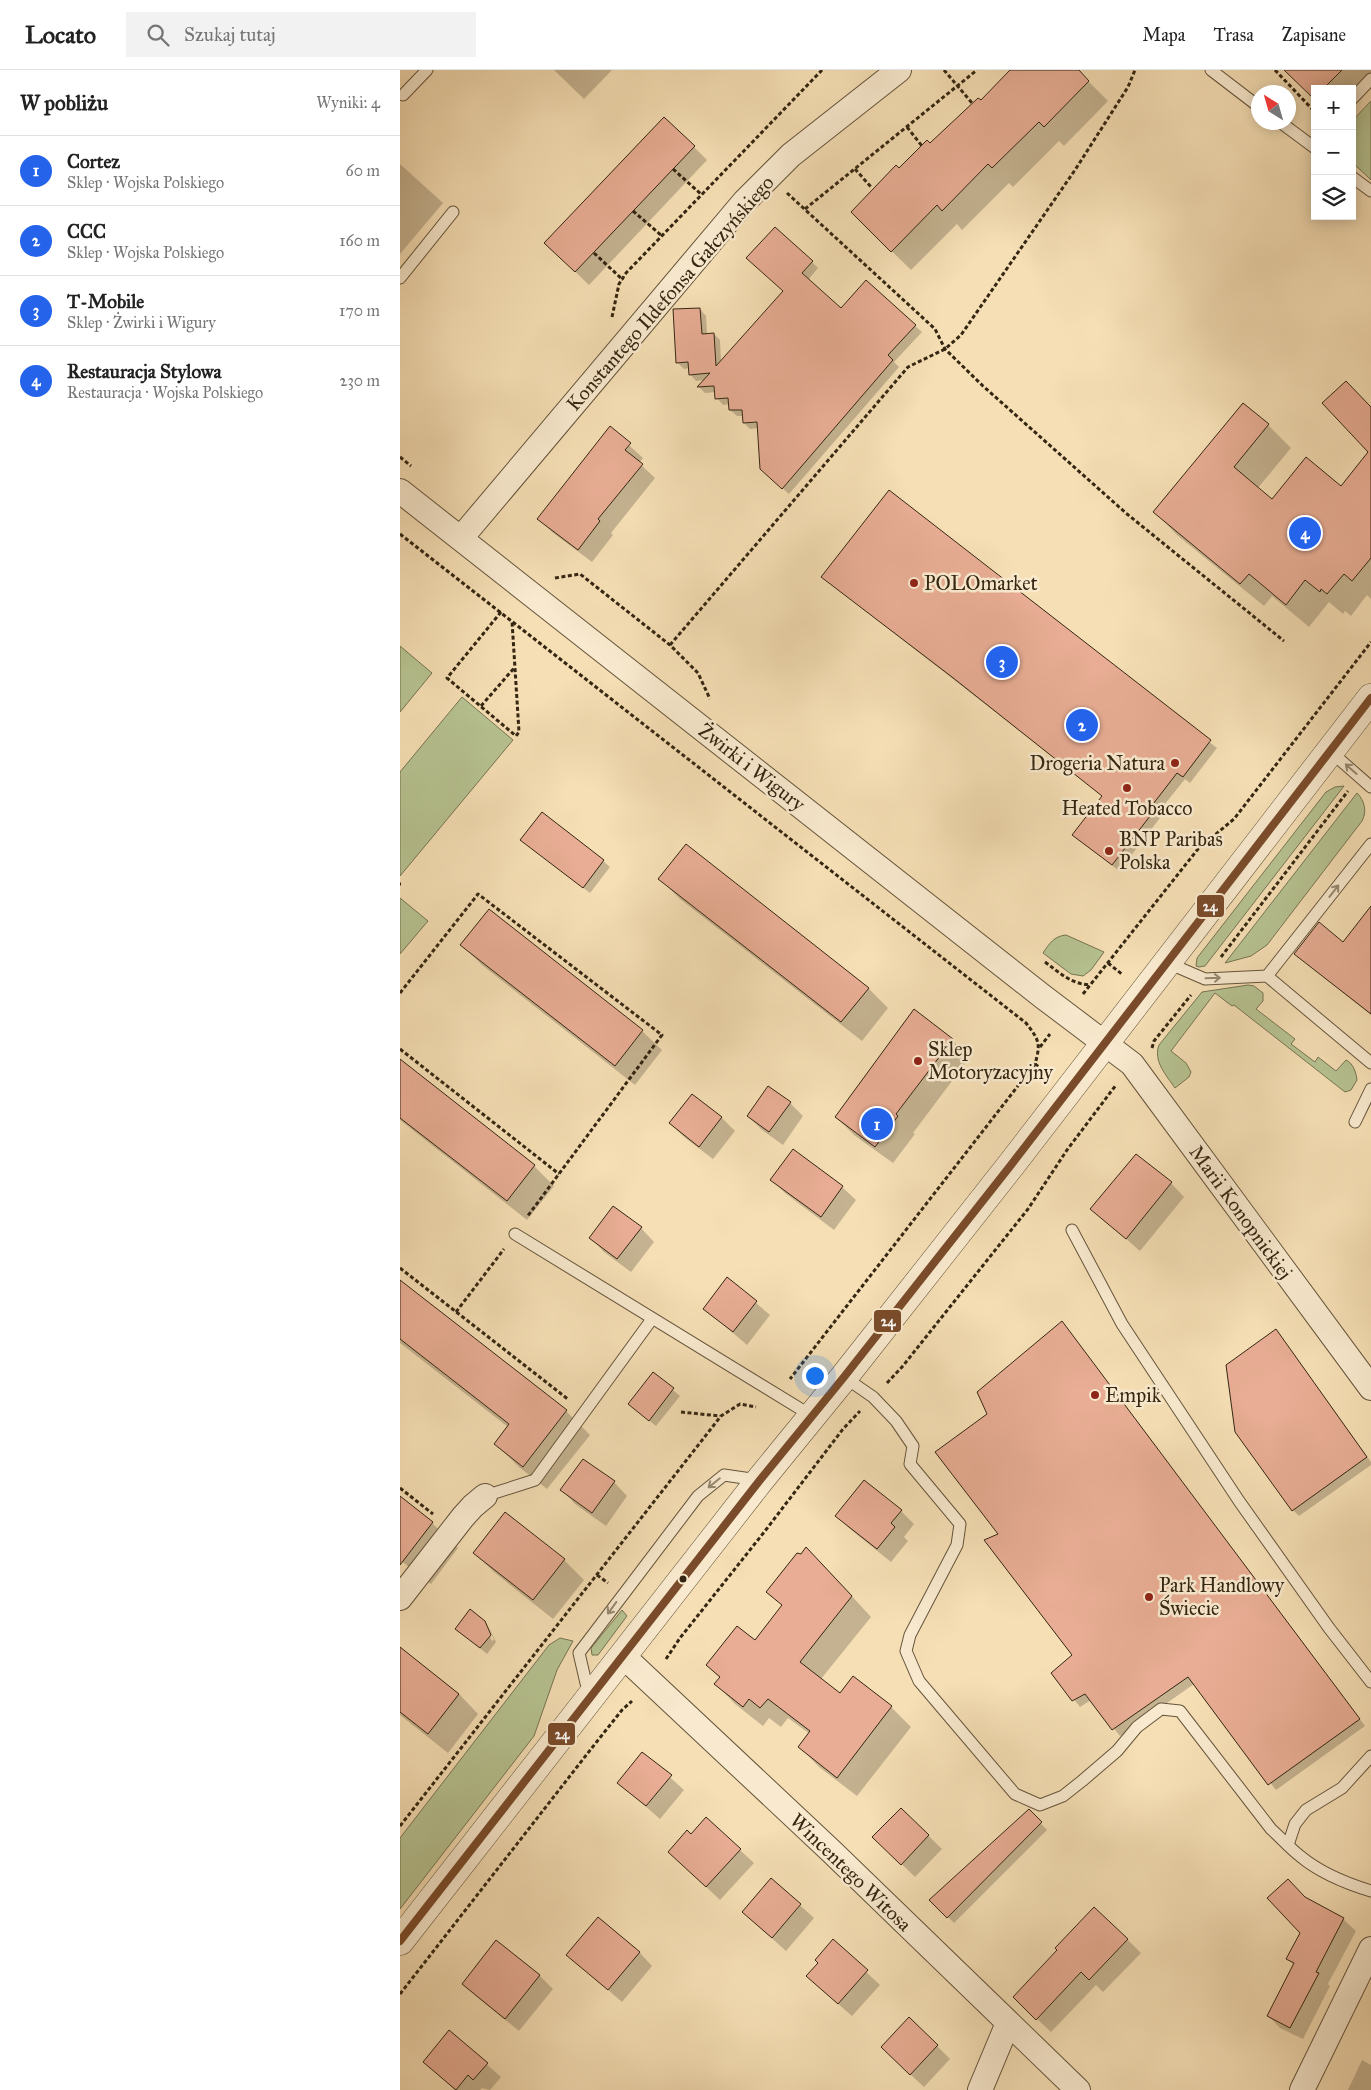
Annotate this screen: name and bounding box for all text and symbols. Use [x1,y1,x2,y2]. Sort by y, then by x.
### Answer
search box [126,12,476,57]
text: Locato [25,20,96,50]
icon: search [144,21,172,49]
text: Szukaj tutaj [184,23,276,46]
text: Mapa [1143,24,1185,46]
text: Trasa [1213,24,1254,46]
text: Zapisane [1282,24,1346,46]
north arrow [1251,85,1296,130]
map controls [1311,85,1356,220]
button: + [1311,85,1356,130]
text: W pobliżu [20,90,108,116]
text: Wyniki: 4 [316,93,380,112]
button: − [1311,130,1356,175]
text: Cortez [67,150,120,173]
text: 1 [33,161,39,180]
text: 60 m [346,161,380,180]
street label: Konstantego Ildefonsa Gałczyńskiego [561,170,779,416]
text: Sklep · Wojska Polskiego [67,173,224,192]
button: layers [1311,175,1356,220]
text: CCC [67,220,106,243]
text: 2 [32,231,40,250]
text: 160 m [339,231,380,250]
text: Sklep · Wojska Polskiego [67,243,224,262]
text: T-Mobile [67,290,144,313]
text: 3 [33,301,39,320]
text: 170 m [339,301,380,320]
text: Sklep · Żwirki i Wigury [67,313,216,332]
text: Restauracja Stylowa [67,360,222,383]
text: 4 [32,371,40,390]
text: 230 m [340,371,380,390]
text: Restauracja · Wojska Polskiego [67,383,263,402]
pin: 4 [1289,514,1321,552]
place label: POLOmarket [924,571,1038,595]
marker: POLOmarket [908,577,920,589]
pin: 3 [986,643,1018,681]
pin: 2 [1066,706,1098,744]
street label: Żwirki i Wigury [693,717,811,817]
place label: Drogeria Natura [1030,751,1166,776]
marker: Drogeria Natura [1169,757,1181,769]
one-way arrow [1344,764,1357,775]
marker: Heated Tobacco [1121,782,1133,794]
place label: Heated Tobacco [1061,796,1193,820]
place label: BNP Paribas Polska [1119,827,1223,874]
marker: BNP Paribas Polska [1103,845,1115,857]
one-way arrow [1329,885,1340,898]
line badge: 24 [1196,894,1225,918]
text: 24 [1203,898,1219,916]
one-way arrow [1205,974,1221,983]
place label: Sklep Motoryzacyjny [928,1037,1054,1084]
marker: Sklep Motoryzacyjny [912,1055,924,1067]
pin: 1 [861,1105,893,1143]
street label: Marii Konopnickiej [1184,1140,1298,1284]
line badge: 24 [873,1309,902,1333]
text: 24 [881,1313,897,1331]
your location [802,1363,828,1389]
place label: Empik [1105,1383,1162,1407]
marker: Empik [1089,1389,1101,1401]
one-way arrow [708,1477,721,1488]
place label: Park Handlowy Świecie [1159,1573,1285,1620]
unlabelled marker [678,1574,688,1584]
marker: Park Handlowy Świecie [1143,1591,1155,1603]
one-way arrow [607,1601,617,1615]
line badge: 24 [547,1722,576,1746]
text: 24 [555,1726,571,1744]
street label: Wincentego Witosa [785,1808,917,1937]

